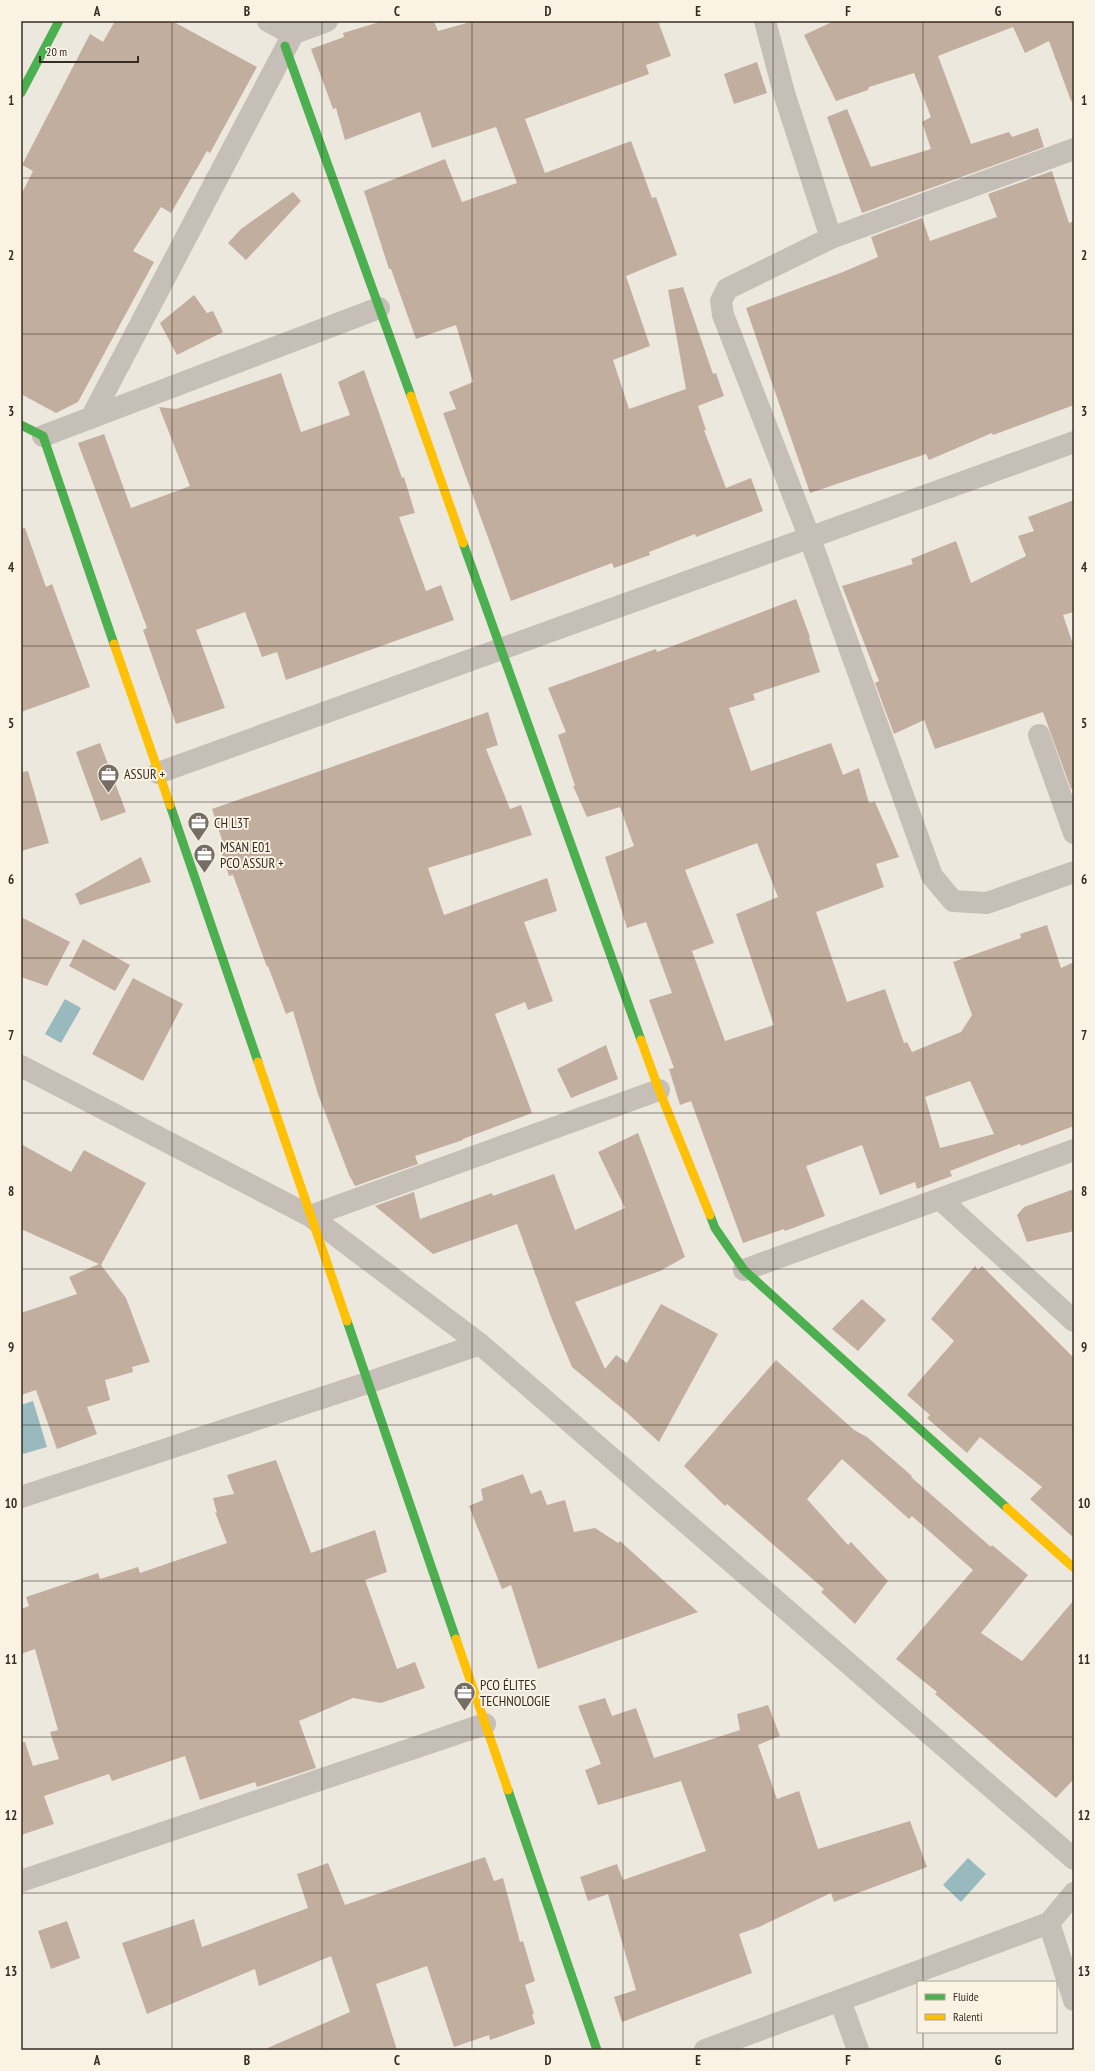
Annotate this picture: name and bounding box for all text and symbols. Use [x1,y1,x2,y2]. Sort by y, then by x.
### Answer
text: A [93,3,101,20]
text: B [244,3,250,20]
text: C [394,3,400,20]
text: D [545,3,552,20]
text: E [695,3,701,20]
text: F [845,3,851,20]
text: G [995,3,1002,20]
scale bar [40,38,138,64]
text: 20 m [46,44,67,59]
text: 1 [8,92,14,109]
text: 1 [1081,92,1087,109]
text: 2 [8,247,14,264]
text: 2 [1081,247,1087,264]
text: 3 [8,403,14,420]
text: 3 [1081,403,1087,420]
text: 4 [8,559,15,576]
text: 4 [1081,559,1088,576]
text: 5 [8,715,14,732]
text: 5 [1081,715,1087,732]
office icon: ASSUR + [95,761,121,794]
place label: ASSUR + [124,765,166,783]
office icon: CH L3T [185,810,211,843]
place label: CH L3T [214,814,250,832]
place label: MSAN E01 PCO ASSUR + [220,838,284,872]
office icon: MSAN E01 PCO ASSUR + [192,842,218,875]
text: 6 [8,871,14,888]
text: 6 [1081,871,1087,888]
text: 7 [8,1027,14,1044]
text: 7 [1081,1027,1087,1044]
text: 8 [8,1183,14,1200]
text: 8 [1081,1183,1087,1200]
text: 9 [8,1339,14,1356]
text: 9 [1081,1339,1087,1356]
text: 10 [5,1495,17,1512]
text: 10 [1078,1495,1090,1512]
text: 11 [5,1651,17,1668]
text: 11 [1078,1651,1090,1668]
place label: PCO ÉLITES TECHNOLOGIE [480,1676,550,1710]
office icon: PCO ÉLITES TECHNOLOGIE [451,1680,477,1713]
text: 12 [5,1807,17,1824]
text: 12 [1078,1807,1090,1824]
text: 13 [5,1963,17,1980]
text: 13 [1078,1963,1090,1980]
legend [917,1981,1057,2033]
text: Fluide [953,1989,979,2004]
text: Ralenti [953,2009,982,2024]
text: A [93,2052,101,2069]
text: B [244,2052,250,2069]
text: C [394,2052,400,2069]
text: D [545,2052,552,2069]
text: E [695,2052,701,2069]
text: F [845,2052,851,2069]
text: G [995,2052,1002,2069]

